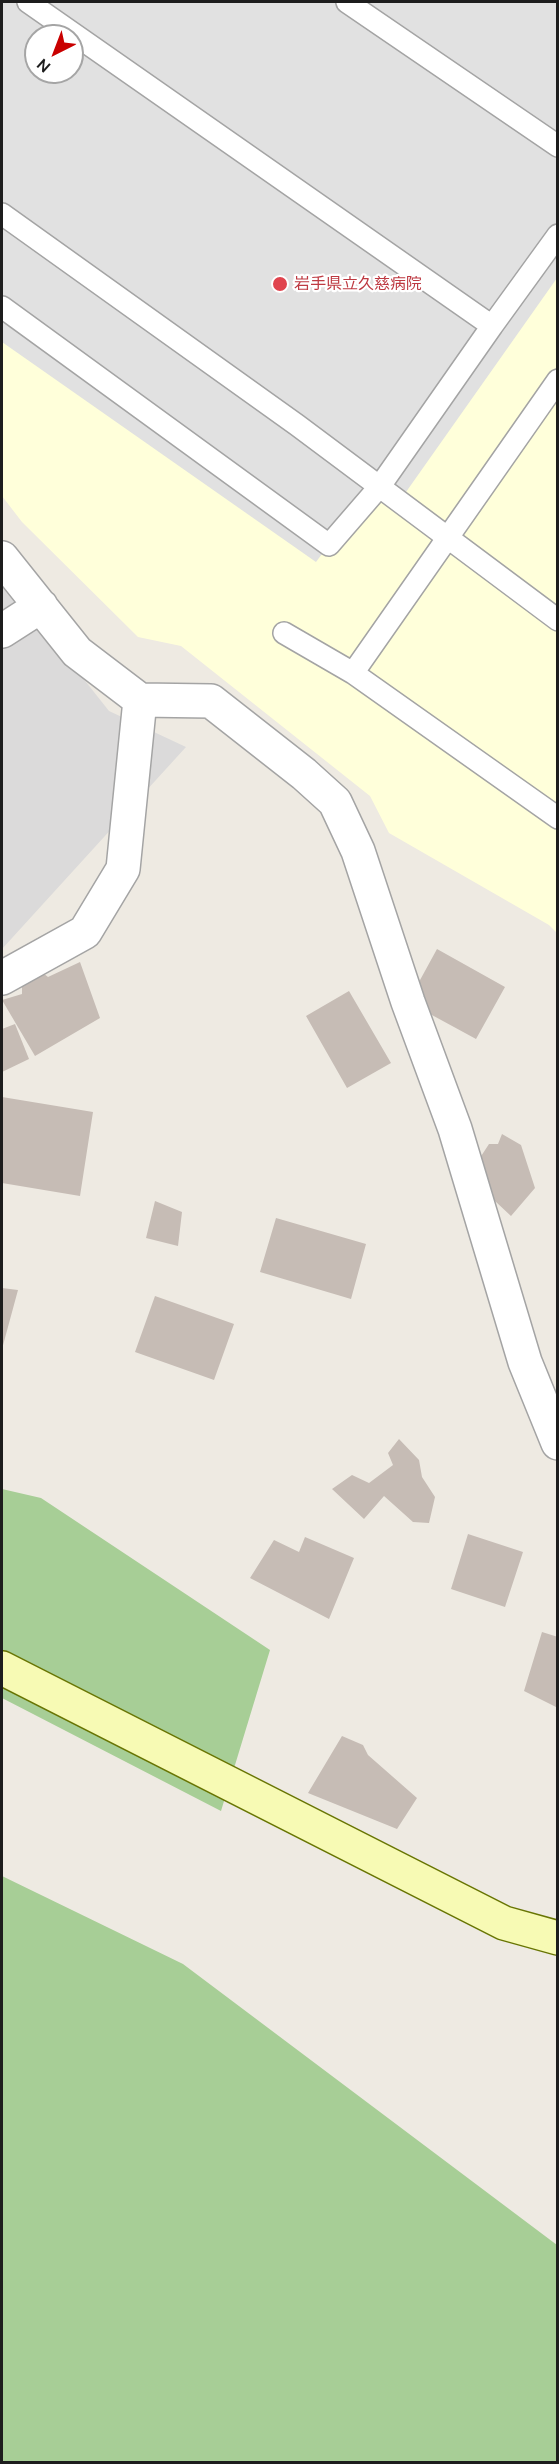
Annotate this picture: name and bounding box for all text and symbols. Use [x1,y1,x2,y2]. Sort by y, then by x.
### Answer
north arrow [24,24,84,84]
text: N [33,55,54,77]
place label: 岩手県立久慈病院 [294,274,422,294]
marker: 岩手県立久慈病院 [271,275,289,293]

